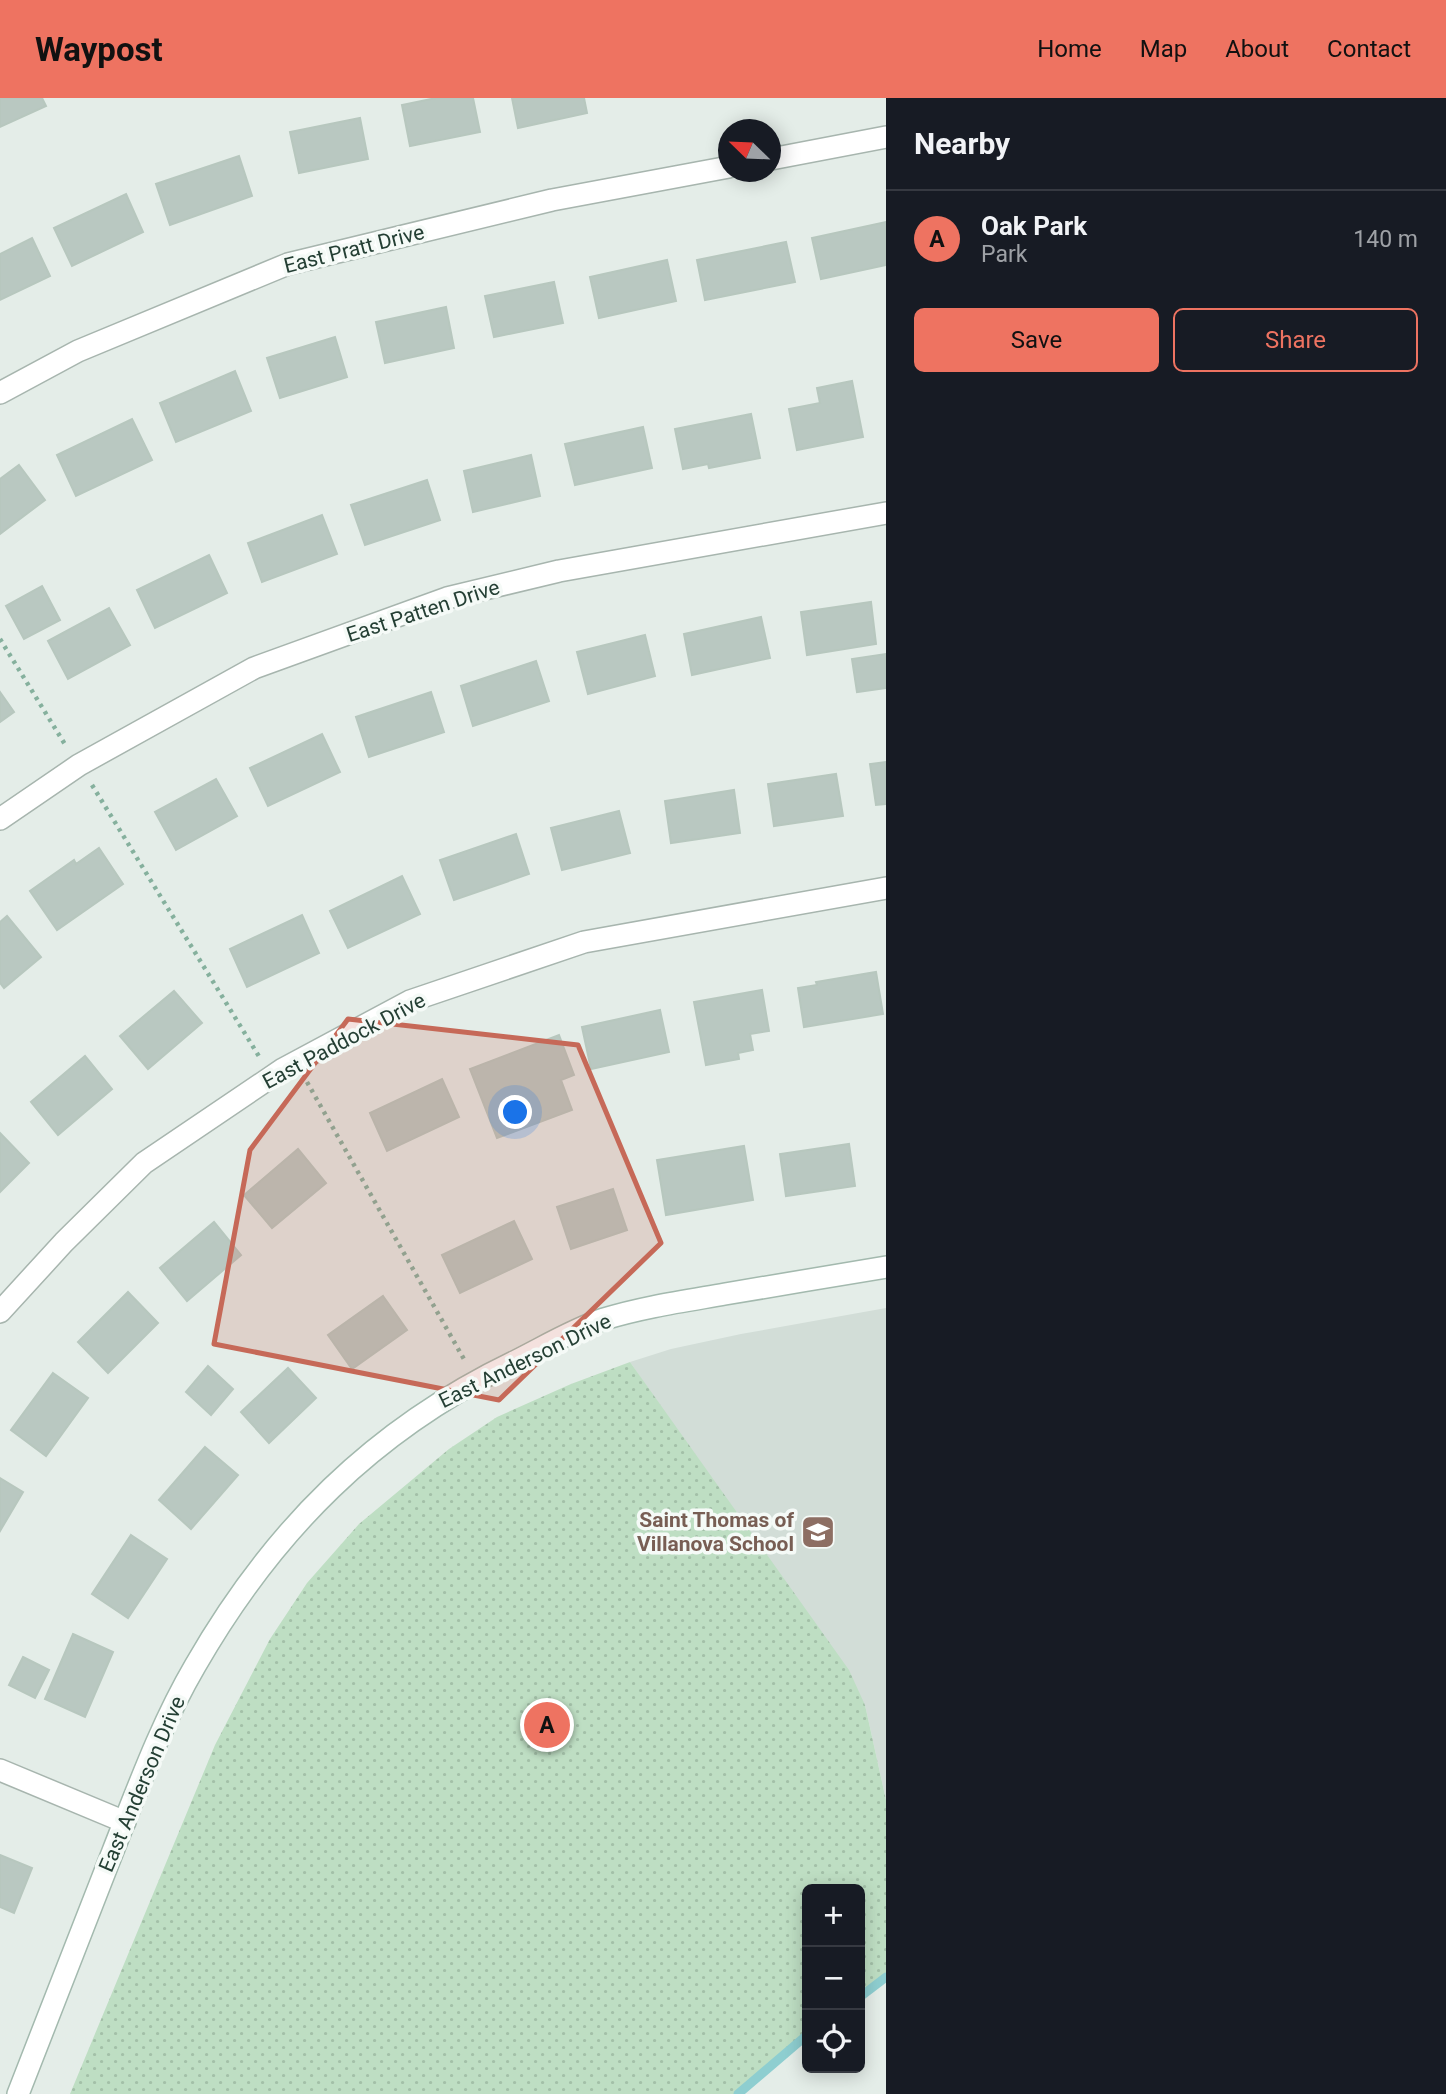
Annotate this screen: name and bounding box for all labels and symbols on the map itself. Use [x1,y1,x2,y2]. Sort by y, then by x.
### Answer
north arrow [718,119,781,182]
street label: East Pratt Drive [281,220,427,278]
street label: East Patten Drive [343,575,503,647]
street label: East Paddock Drive [259,988,429,1094]
your location [498,1095,532,1129]
street label: East Anderson Drive [435,1309,615,1413]
place label: Saint Thomas of Villanova School [637,1508,794,1556]
school or university icon: Saint Thomas of Villanova School [799,1513,837,1551]
street label: East Anderson Drive [94,1693,190,1875]
pin: A [524,1699,570,1751]

